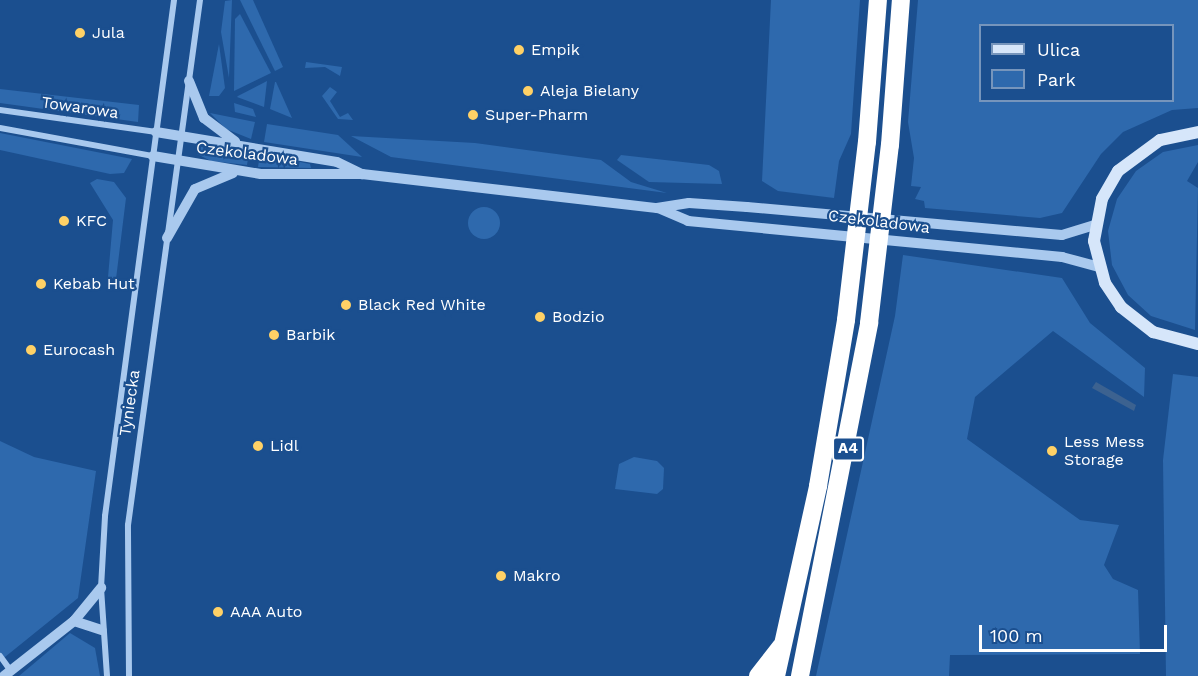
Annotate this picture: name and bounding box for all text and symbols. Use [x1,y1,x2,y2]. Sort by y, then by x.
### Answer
place label: Jula [92,23,125,43]
legend [979,24,1174,102]
marker: Jula [73,26,87,40]
text: Ulica [1037,39,1080,60]
place label: Empik [531,40,580,60]
marker: Empik [512,43,526,57]
text: Park [1037,69,1076,90]
place label: Aleja Bielany [540,81,639,101]
marker: Aleja Bielany [521,84,535,98]
street label: Towarowa [40,93,120,123]
place label: Super-Pharm [485,105,588,125]
marker: Super-Pharm [466,108,480,122]
street label: Czekoladowa [195,138,299,170]
street label: Czekoladowa [827,206,931,238]
place label: KFC [76,211,107,231]
marker: KFC [57,214,71,228]
place label: Kebab Hut [53,274,135,294]
marker: Kebab Hut [34,277,48,291]
place label: Black Red White [358,295,486,315]
marker: Black Red White [339,298,353,312]
place label: Bodzio [552,307,604,327]
marker: Bodzio [533,310,547,324]
place label: Barbik [286,325,335,345]
marker: Barbik [267,328,281,342]
place label: Eurocash [43,340,115,360]
marker: Eurocash [24,343,38,357]
street label: Tyniecka [116,369,144,437]
place label: Less Mess Storage [1064,432,1145,470]
place label: Lidl [270,436,299,456]
road number: A4 [832,437,864,461]
marker: Lidl [251,439,265,453]
marker: Less Mess Storage [1045,444,1059,458]
place label: Makro [513,566,561,586]
marker: Makro [494,569,508,583]
place label: AAA Auto [230,602,304,622]
marker: AAA Auto [211,605,225,619]
scale bar [982,613,1170,651]
text: 100 m [990,625,1043,646]

